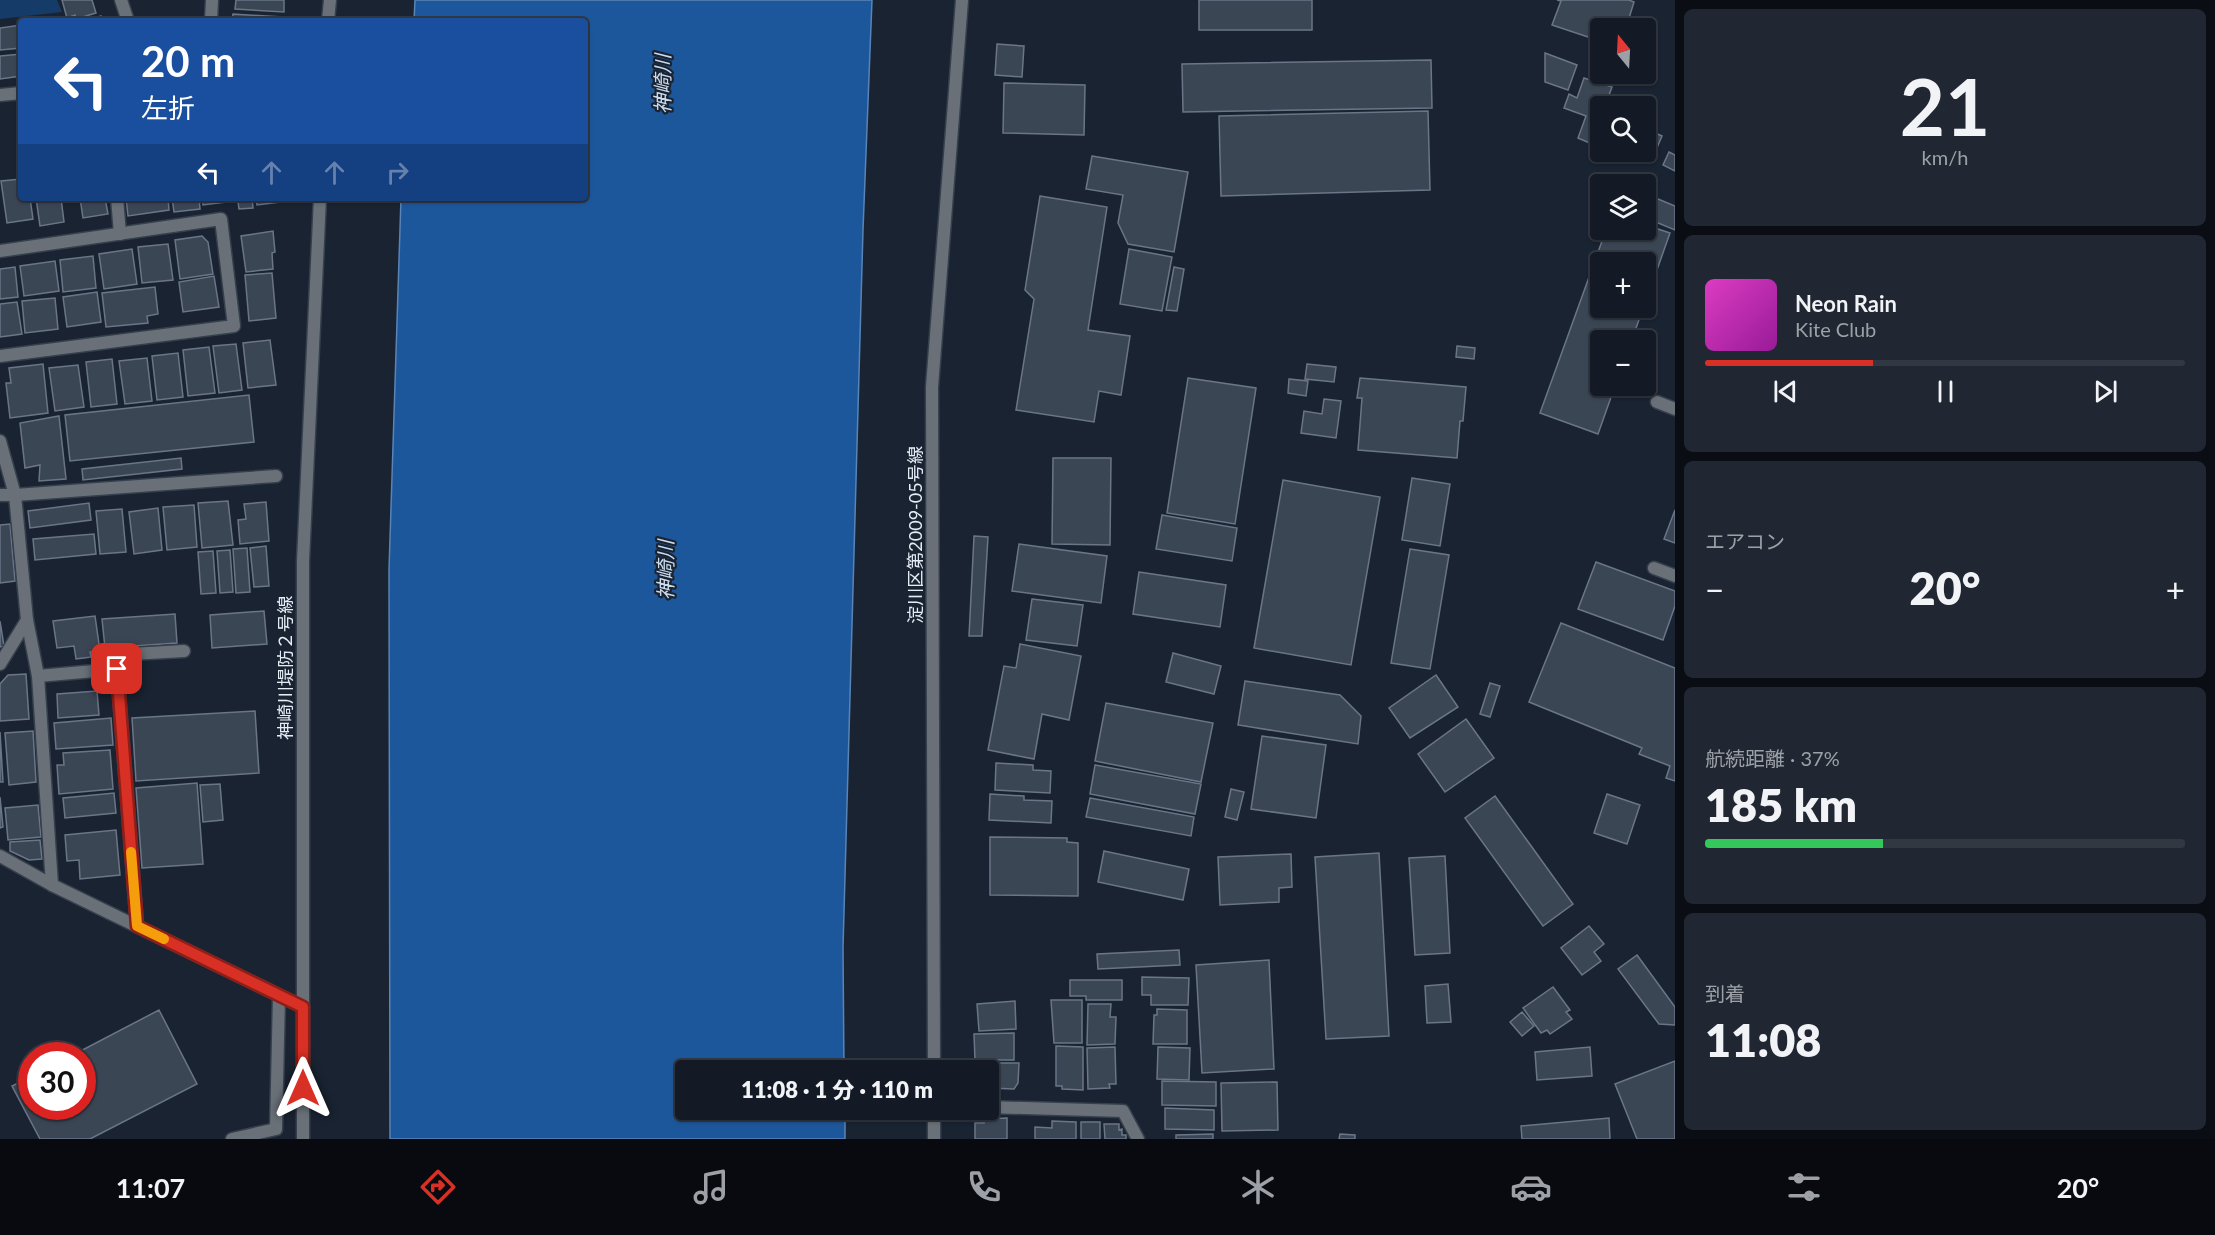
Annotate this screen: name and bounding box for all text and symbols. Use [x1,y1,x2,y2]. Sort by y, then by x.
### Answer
north arrow [1590,18,1656,84]
map controls [1590,18,1656,396]
text: 20 m [141,36,235,86]
icon: left [42,42,120,120]
water label: 神崎川 [650,52,674,114]
text: 21 [1900,59,1990,153]
text: 左折 [141,91,195,124]
button: search [1590,96,1656,162]
text: km/h [1922,145,1968,169]
icon: left [192,156,225,189]
icon: ahead [255,156,288,189]
icon: ahead [318,156,351,189]
icon: right [381,156,414,189]
button: layers [1590,174,1656,240]
button: + [1590,252,1656,318]
text: Neon Rain [1795,290,1897,317]
text: Kite Club [1795,317,1876,341]
button: − [1590,330,1656,396]
icon: previous [1769,375,1802,408]
icon: pause [1929,375,1962,408]
icon: next [2089,375,2122,408]
street label: 淀川区第2009-05号線 [904,446,926,624]
text: エアコン [1705,529,1785,553]
water label: 神崎川 [653,538,677,600]
text: 20° [1910,561,1980,615]
text: − [1705,569,1724,609]
text: + [2166,569,2185,609]
street label: 神崎川堤防２号線 [274,596,296,740]
pin [91,643,142,694]
icon: arrive [100,652,133,685]
text: 航続距離 · 37% [1705,746,1840,770]
text: 185 km [1705,778,1857,832]
text: 到着 [1705,981,1745,1005]
text: 11:08 [1705,1013,1821,1067]
speed limit sign: 30 [18,1042,96,1120]
position arrow [271,1056,335,1120]
text: 11:08 · 1 分 · 110 m [741,1076,933,1103]
icon: directions [417,1166,459,1208]
icon: music [690,1166,732,1208]
icon: phone [963,1166,1005,1208]
icon: climate [1237,1166,1279,1208]
icon: car [1510,1166,1552,1208]
icon: filters [1783,1166,1825,1208]
text: 11:07 [116,1171,185,1204]
text: 20° [2057,1171,2099,1204]

